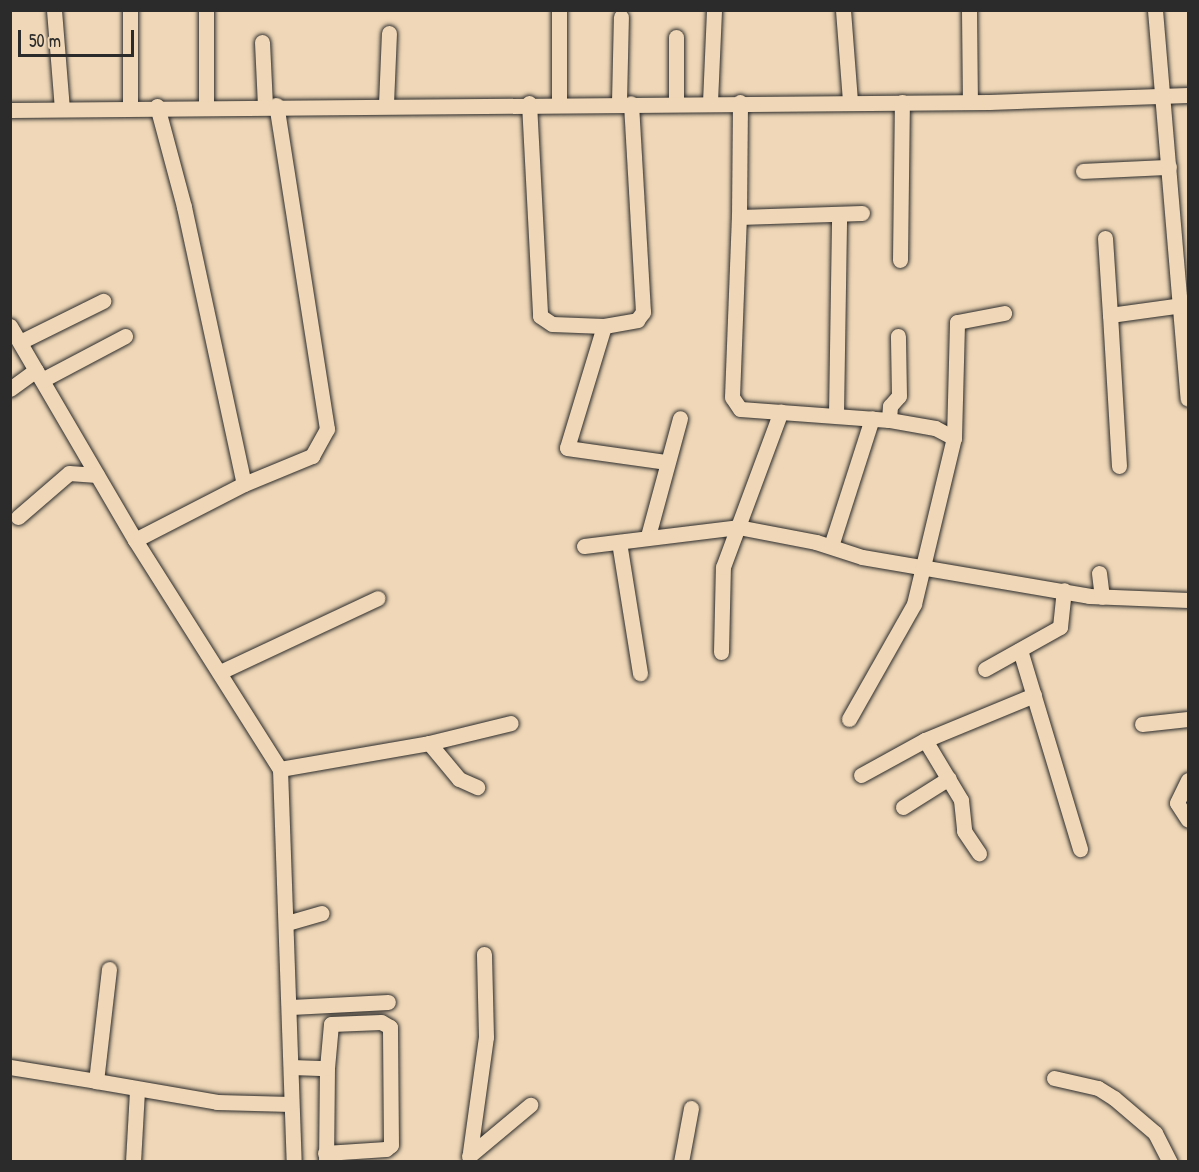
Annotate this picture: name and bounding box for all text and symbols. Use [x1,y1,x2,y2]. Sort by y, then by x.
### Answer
scale bar [21,18,136,56]
text: 50 m [29,28,61,53]

